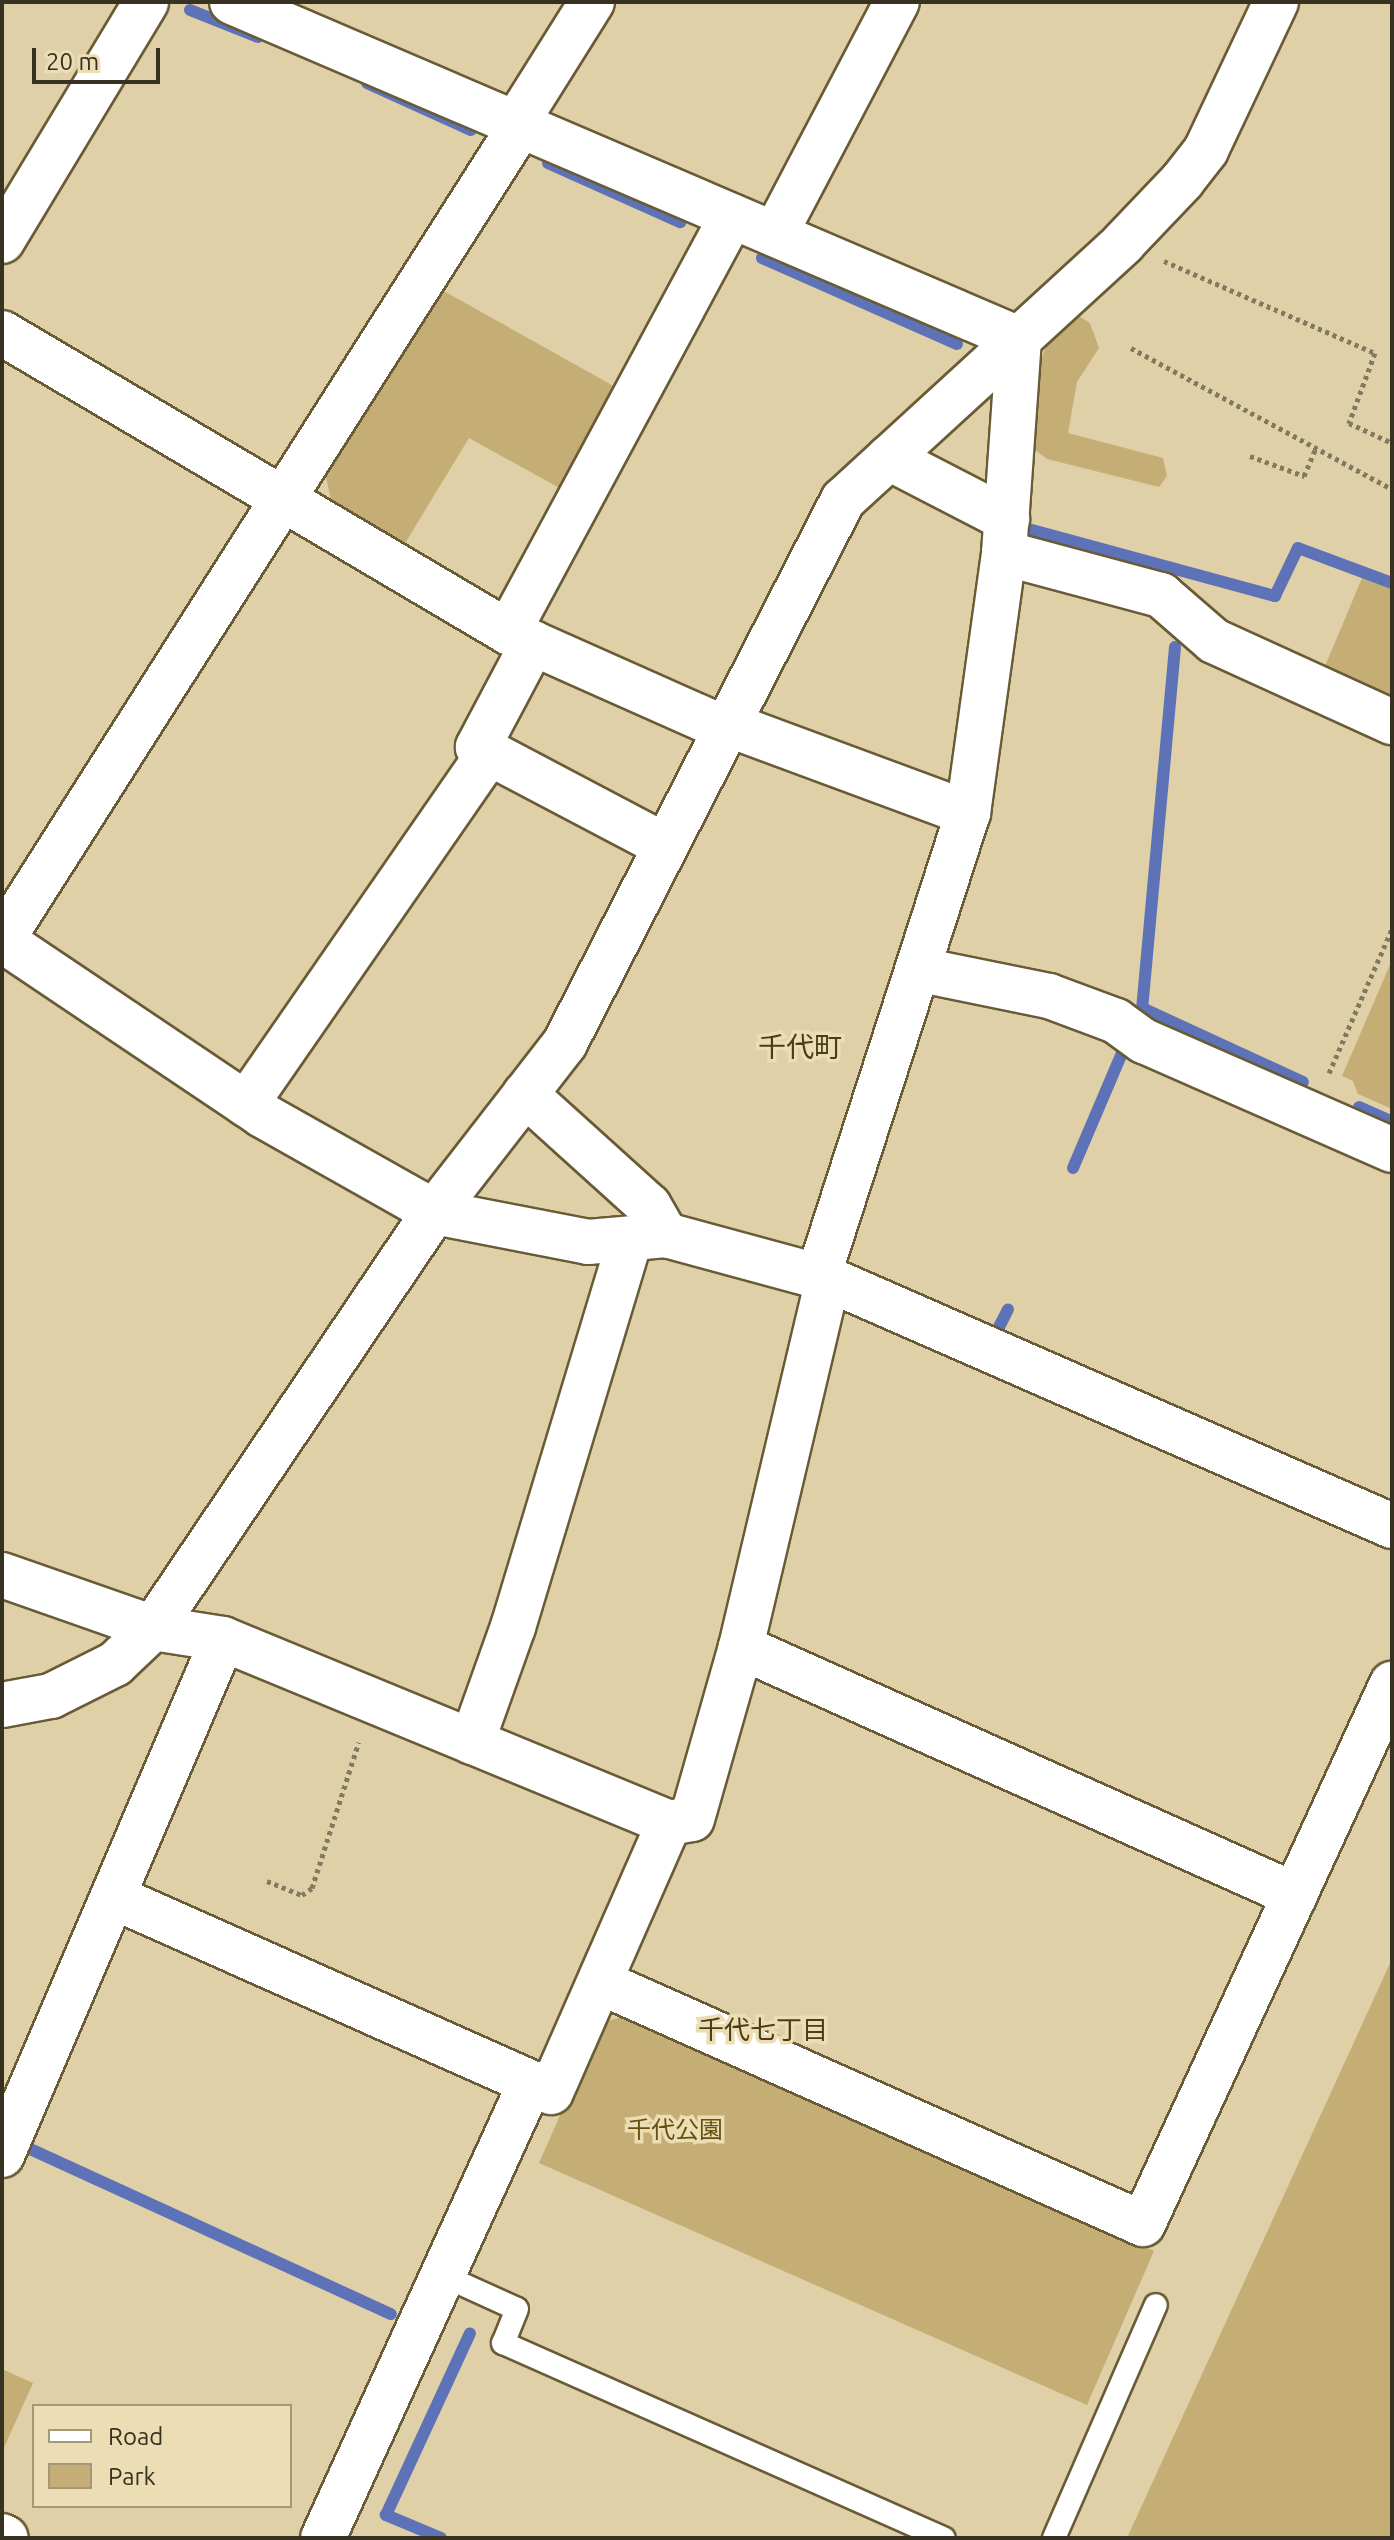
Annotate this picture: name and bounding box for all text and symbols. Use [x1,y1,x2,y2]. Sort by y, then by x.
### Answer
scale bar [36,32,164,82]
text: 20 m [46,48,99,75]
district label: 千代町 [758,1030,842,1064]
district label: 千代七丁目 [698,2014,828,2046]
park label: 千代公園 [627,2116,723,2144]
legend [32,2404,292,2508]
text: Road [108,2423,163,2450]
text: Park [108,2463,156,2490]

